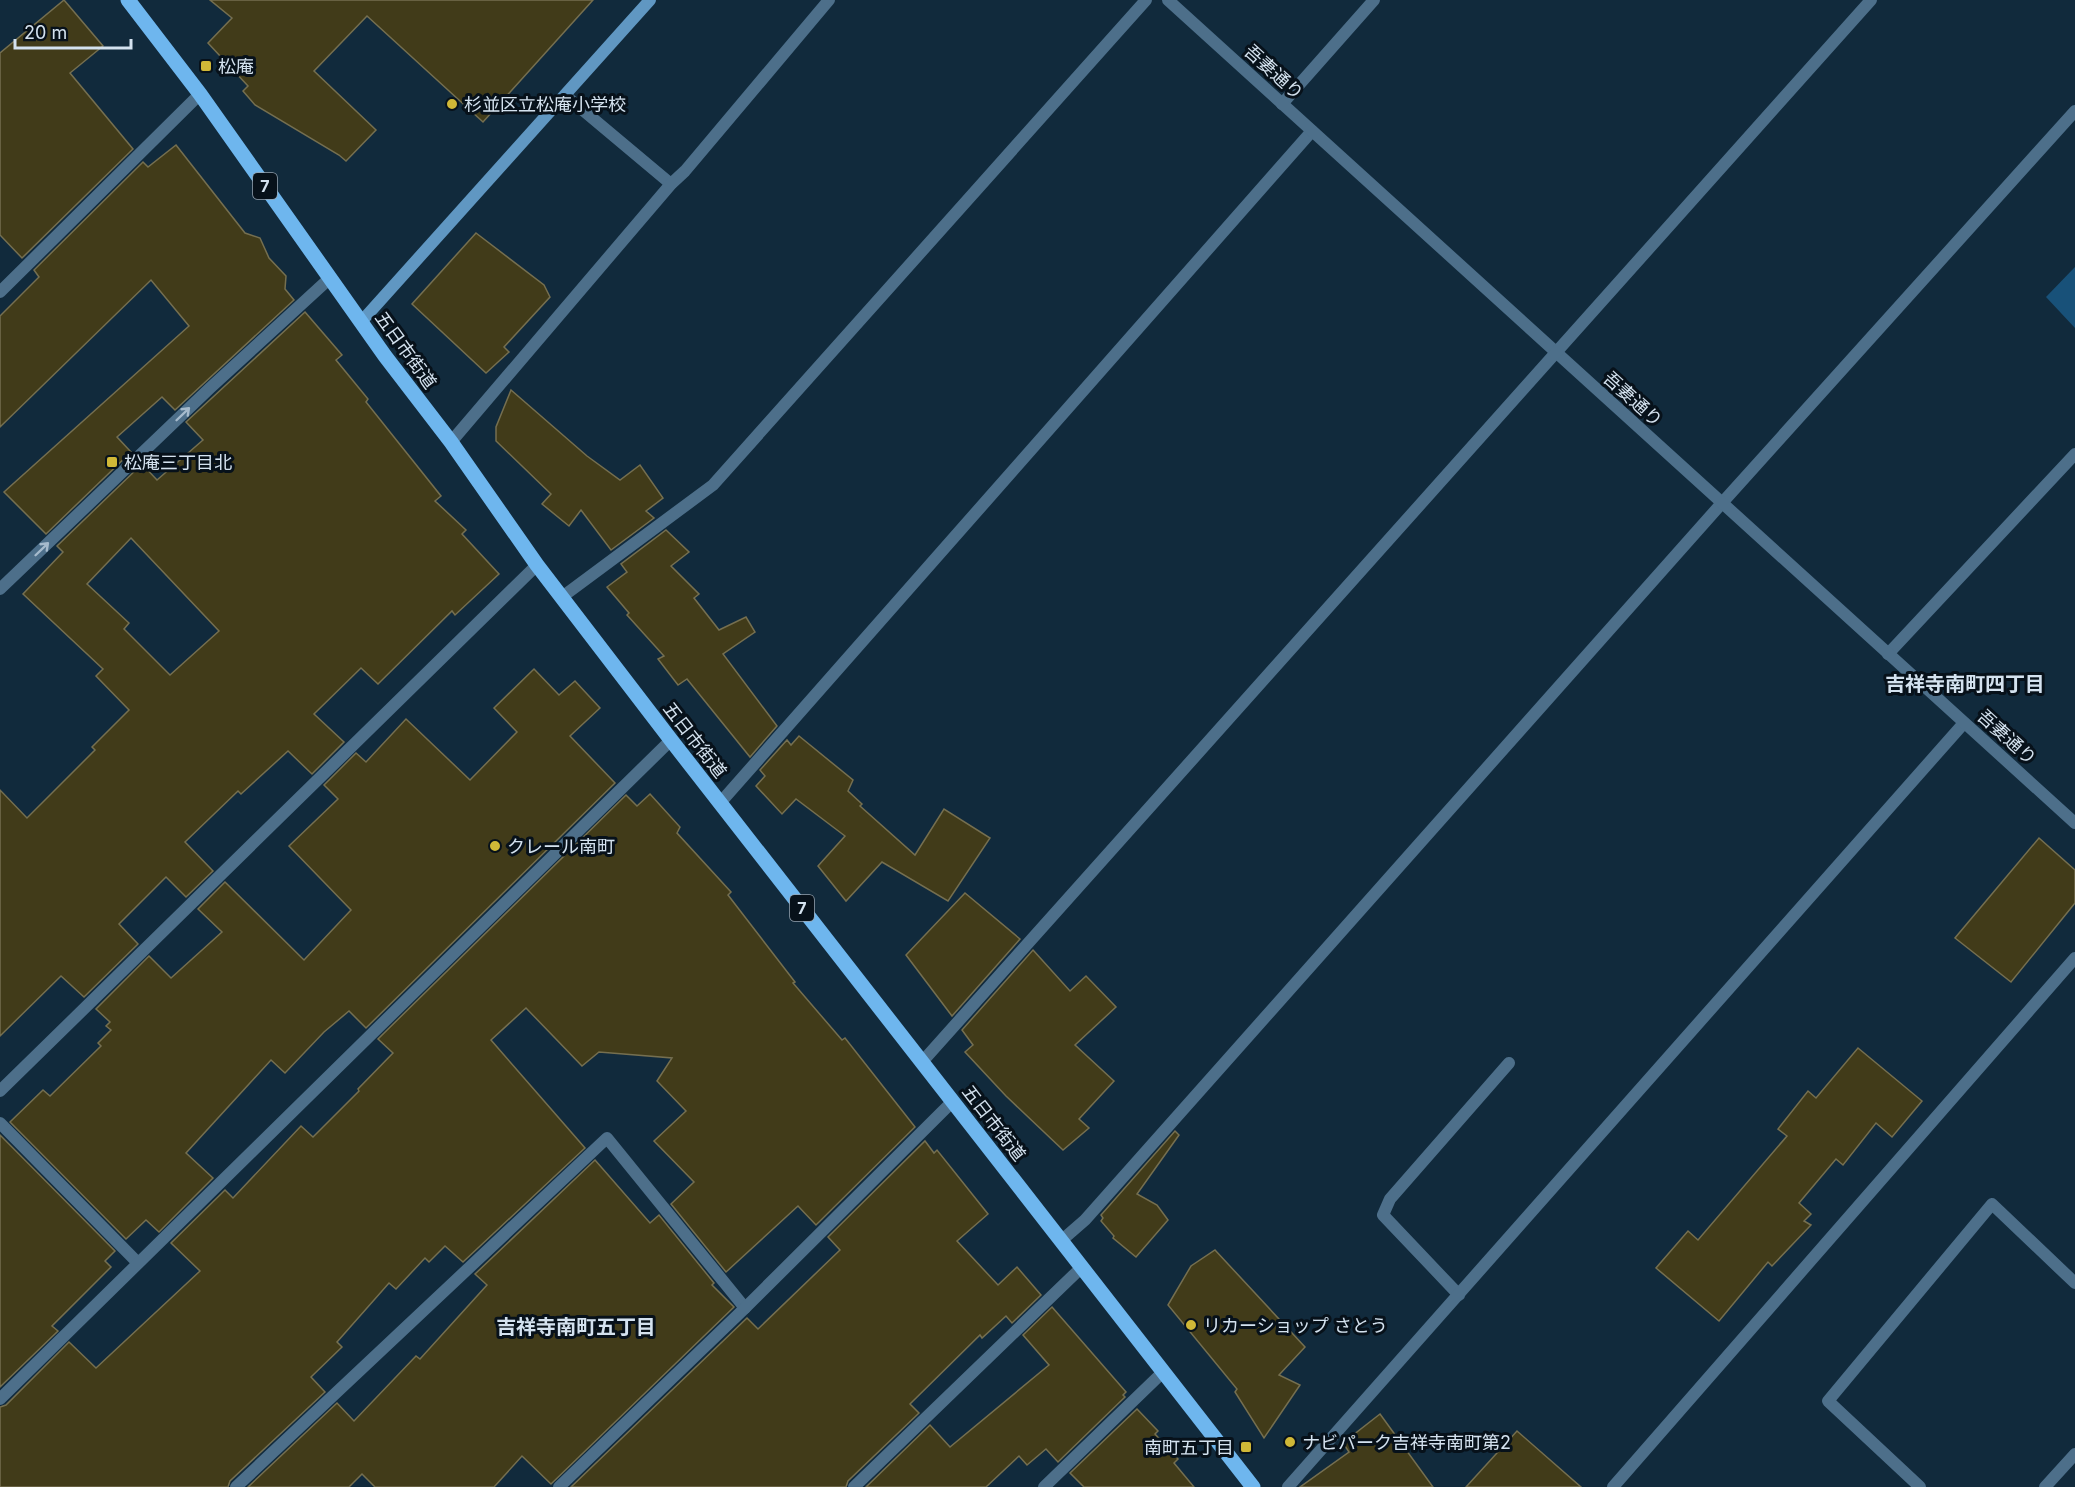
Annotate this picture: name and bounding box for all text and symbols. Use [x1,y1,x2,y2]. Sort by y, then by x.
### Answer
scale bar [15,12,130,50]
text: 20 m [24,22,67,43]
street label: 吾妻通り [1240,40,1308,104]
place label: 松庵 [218,56,254,77]
marker: 松庵 [199,59,213,73]
place label: 杉並区立松庵小学校 [464,94,626,115]
marker: 杉並区立松庵小学校 [445,97,459,111]
road number: 7 [253,173,277,199]
street label: 五日市街道 [371,307,441,393]
street label: 吾妻通り [1599,367,1667,431]
one-way arrow [176,407,191,421]
place label: 松庵三丁目北 [124,452,232,473]
marker: 松庵三丁目北 [105,455,119,469]
one-way arrow [35,541,50,556]
district label: 吉祥寺南町四丁目 [1885,672,2045,696]
street label: 五日市街道 [659,698,731,782]
street label: 吾妻通り [1973,705,2041,769]
place label: クレール南町 [507,836,615,857]
marker: クレール南町 [488,839,502,853]
road number: 7 [790,895,814,921]
street label: 五日市街道 [958,1081,1030,1165]
district label: 吉祥寺南町五丁目 [496,1315,656,1339]
place label: リカーショップ さとう [1203,1315,1388,1336]
marker: リカーショップ さとう [1184,1318,1198,1332]
place label: ナビパーク吉祥寺南町第2 [1302,1432,1511,1453]
marker: ナビパーク吉祥寺南町第2 [1283,1435,1297,1449]
place label: 南町五丁目 [1144,1437,1234,1458]
marker: 南町五丁目 [1239,1440,1253,1454]

